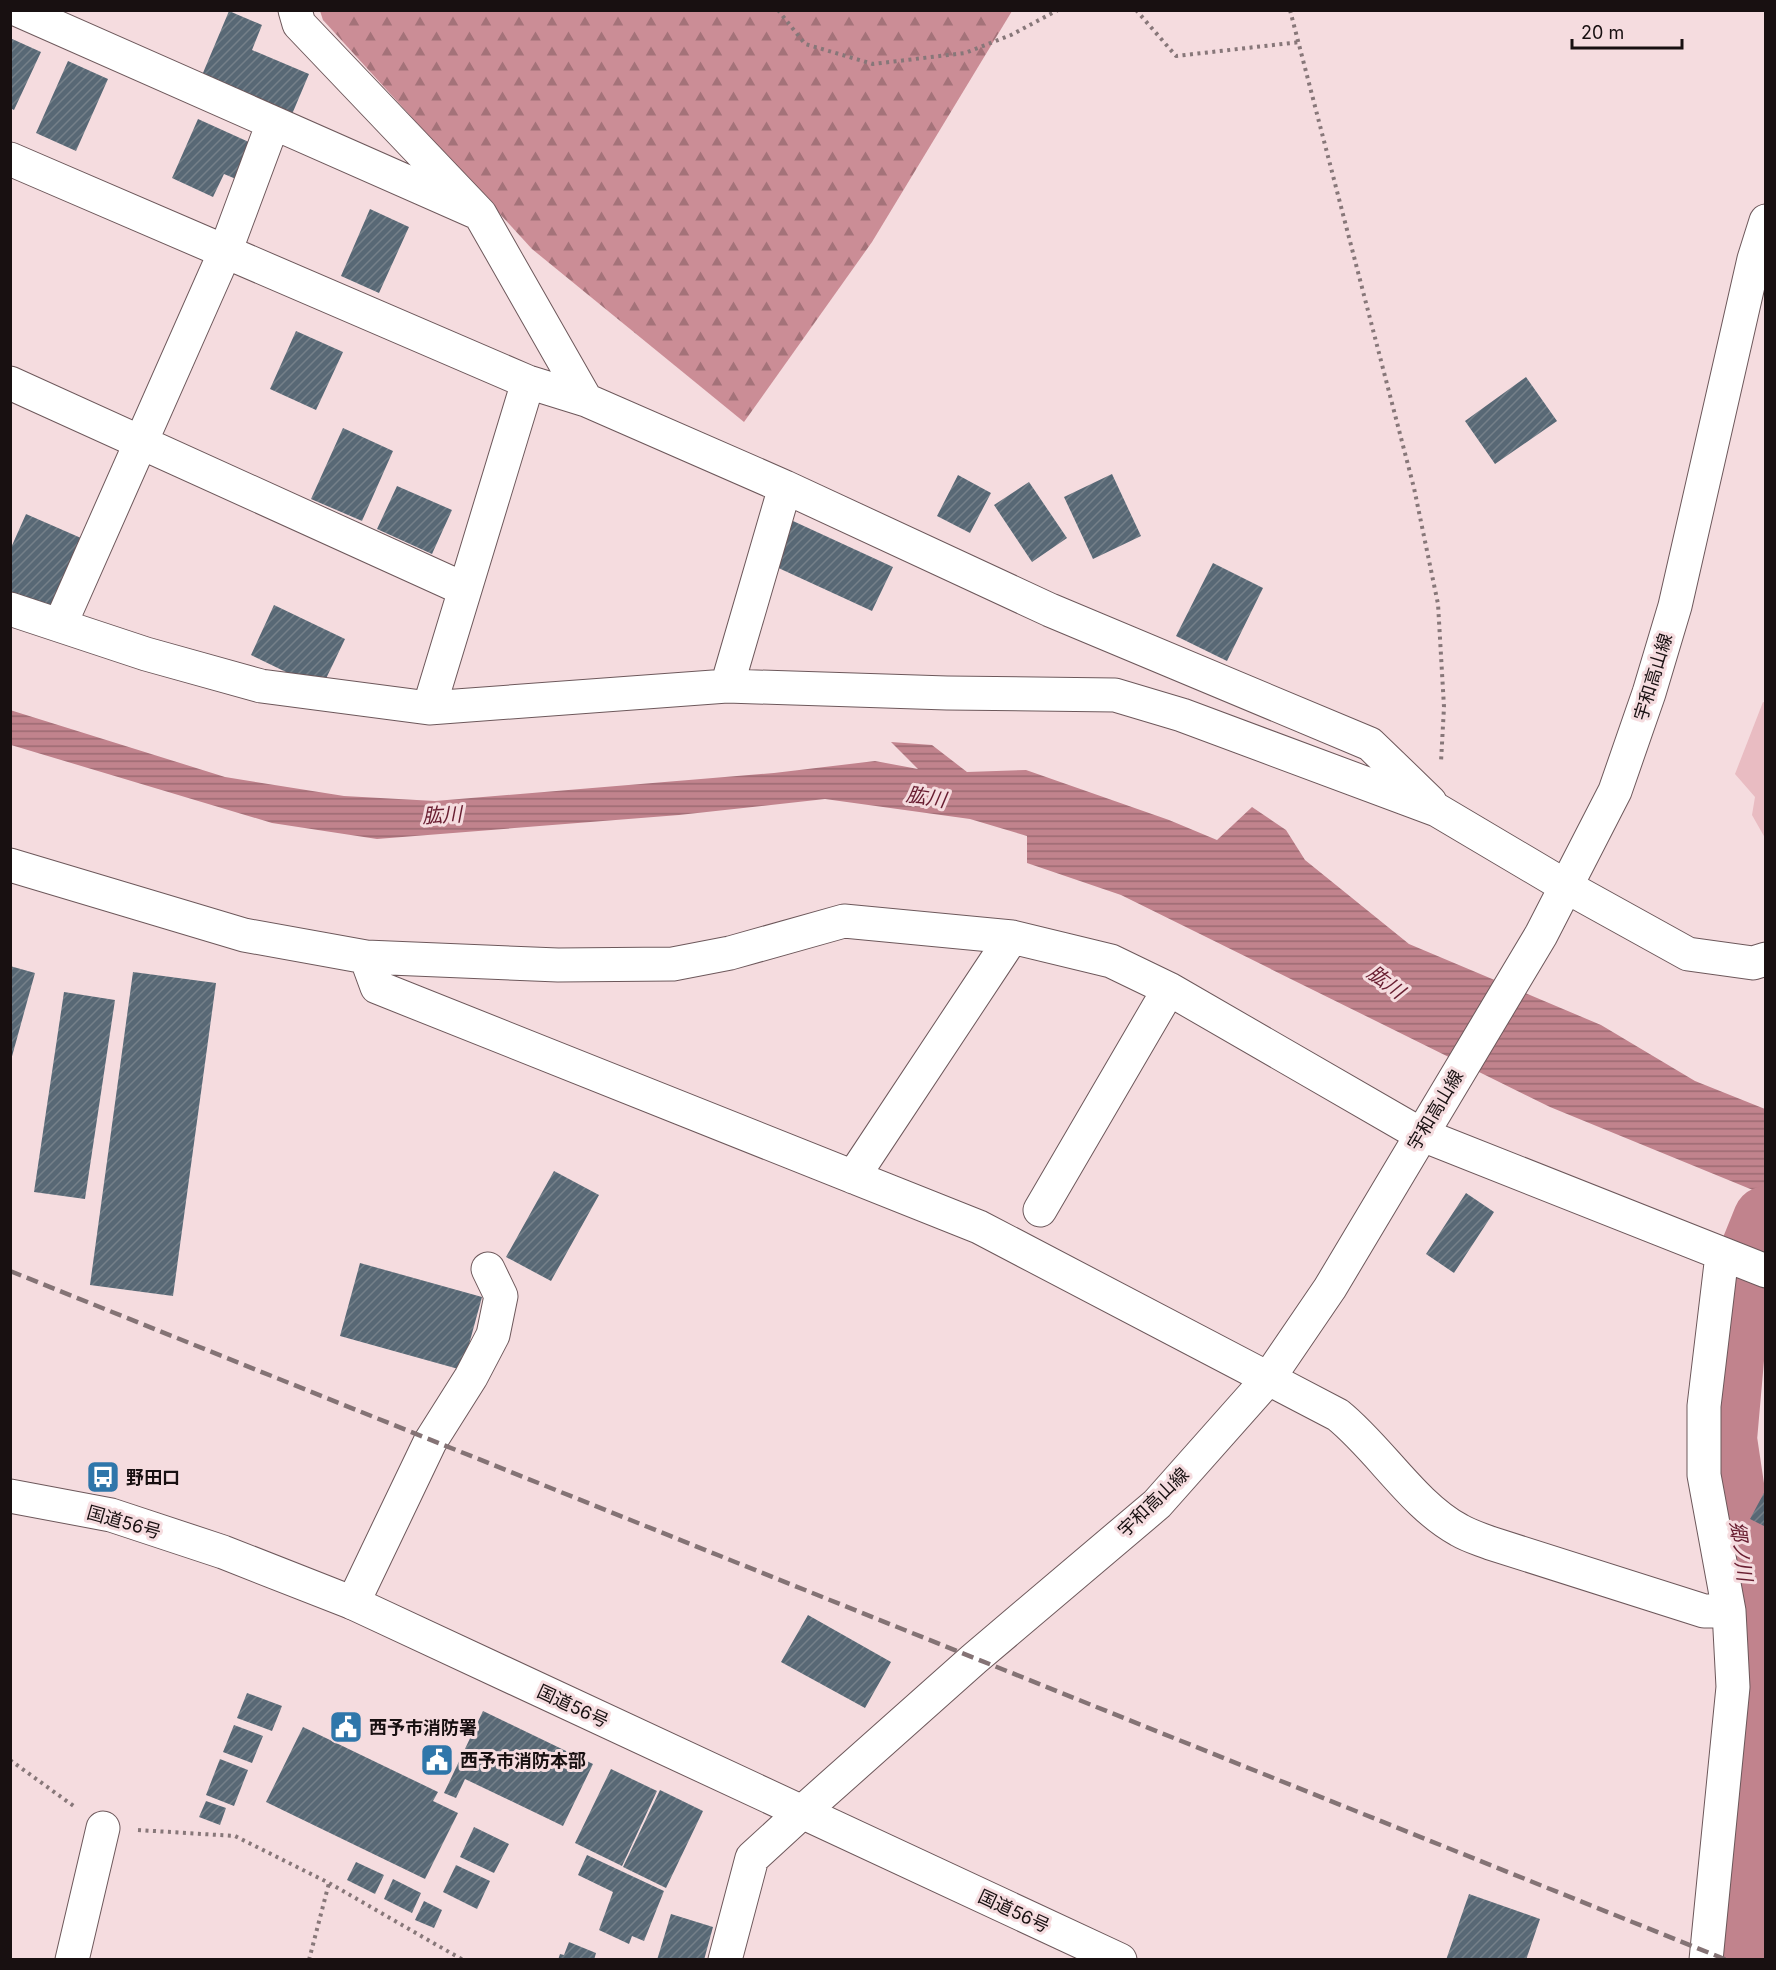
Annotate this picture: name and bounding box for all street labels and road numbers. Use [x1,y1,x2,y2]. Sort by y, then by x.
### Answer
street label: 宇和高山線 [1630,631,1676,723]
street label: 宇和高山線 [1403,1066,1467,1154]
street label: 宇和高山線 [1113,1463,1193,1541]
street label: 国道56号 [85,1501,163,1543]
street label: 国道56号 [534,1680,612,1732]
street label: 国道56号 [975,1885,1053,1937]

